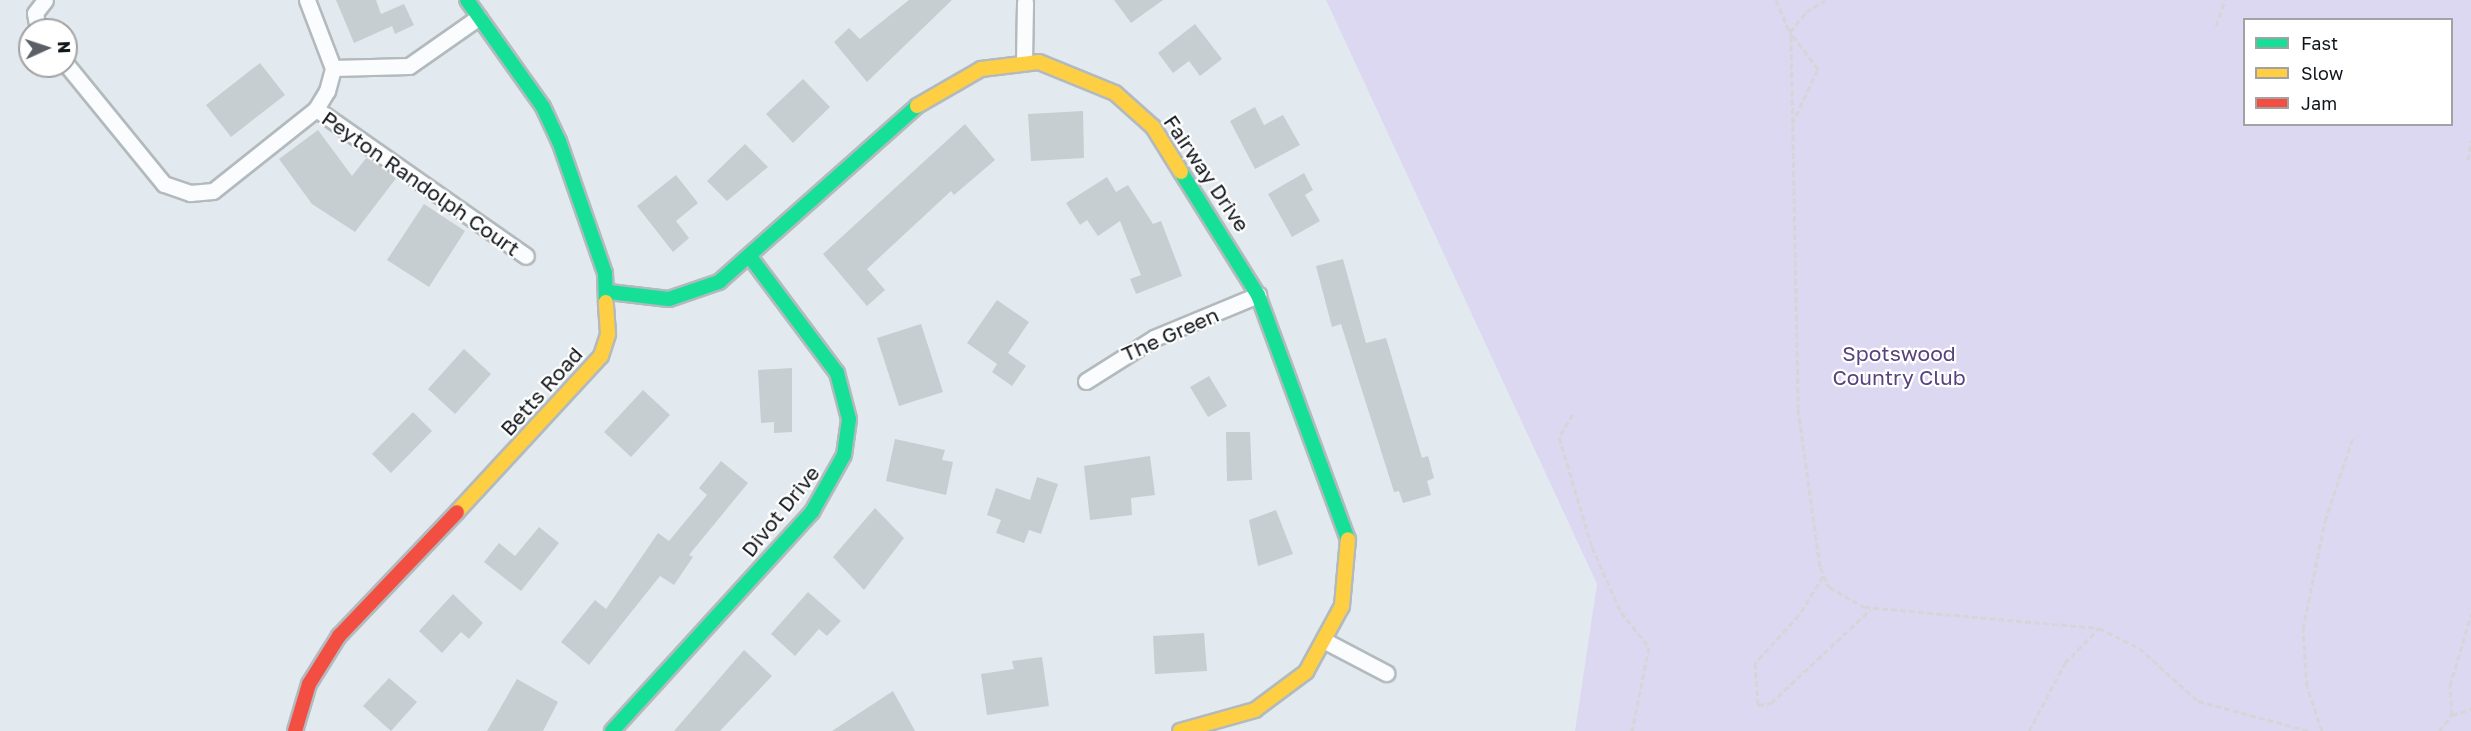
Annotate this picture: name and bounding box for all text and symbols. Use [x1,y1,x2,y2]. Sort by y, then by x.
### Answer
north arrow [18,18,78,78]
legend [2243,18,2453,126]
text: Fast [2301,32,2338,54]
text: N [54,41,74,54]
text: Slow [2301,62,2343,84]
text: Jam [2301,92,2337,114]
street label: Peyton Randolph Court [317,105,525,261]
street label: Fairway Drive [1159,110,1255,236]
street label: The Green [1118,301,1222,367]
park label: Spotswood Country Club [1832,340,1966,390]
street label: Betts Road [495,341,587,441]
street label: Divot Drive [736,460,824,562]

